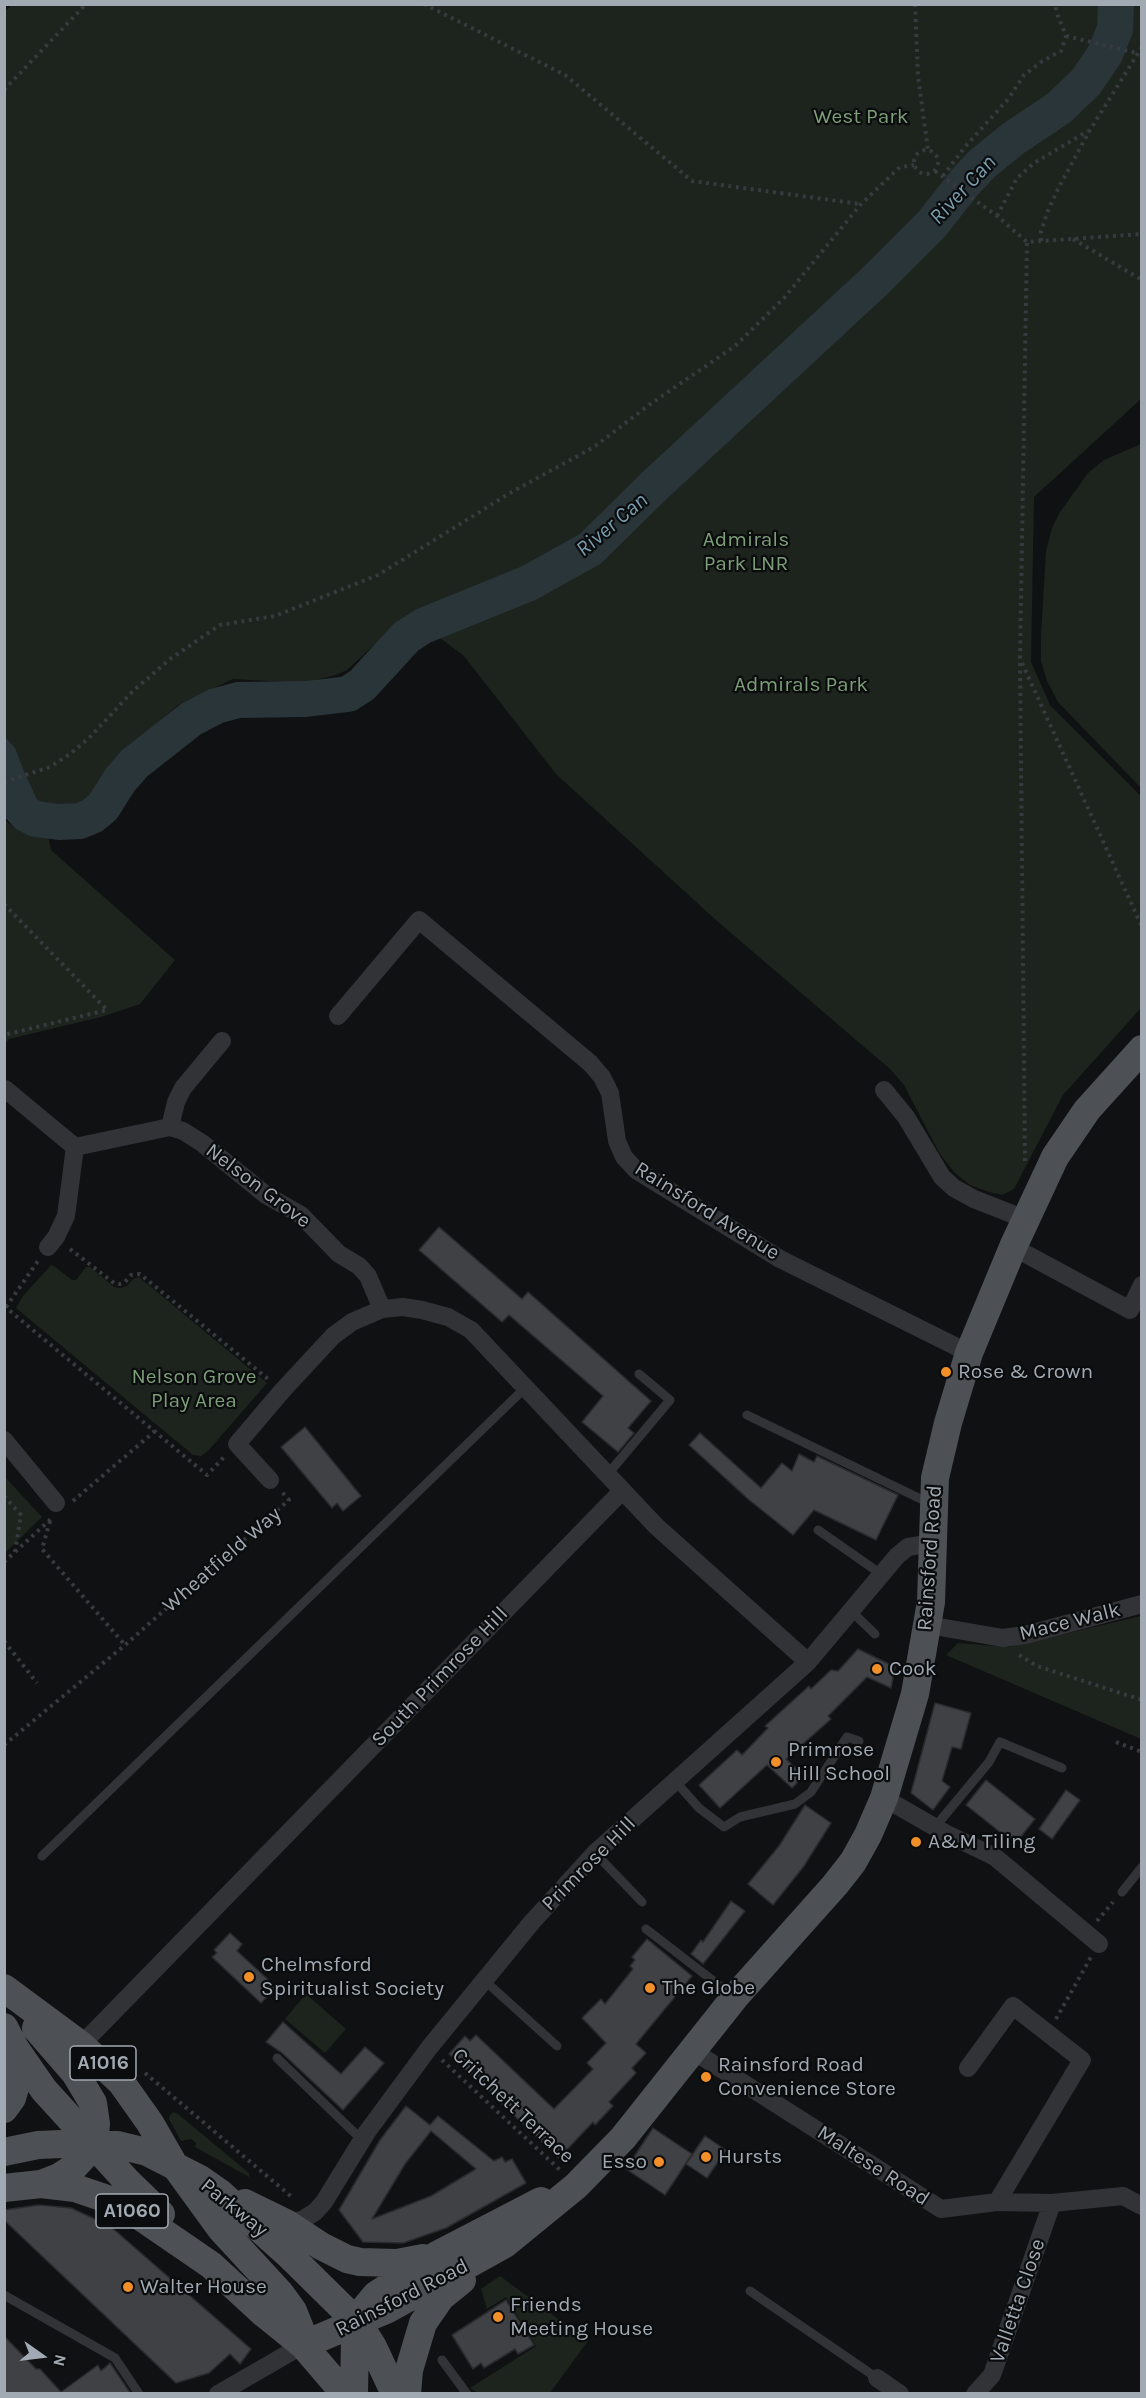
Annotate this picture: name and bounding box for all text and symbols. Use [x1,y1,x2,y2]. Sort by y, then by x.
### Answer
park label: West Park [813,104,909,130]
water label: River Can [924,150,1002,230]
water label: River Can [571,487,653,563]
park label: Admirals Park LNR [703,527,789,577]
park label: Admirals Park [734,672,868,698]
street label: Nelson Grove [200,1138,316,1234]
street label: Rainsford Avenue [630,1156,784,1266]
place label: Rose & Crown [958,1359,1093,1385]
park label: Nelson Grove Play Area [131,1364,257,1414]
marker: Rose & Crown [939,1365,953,1379]
street label: Rainsford Road [912,1484,948,1632]
street label: Wheatfield Way [158,1502,286,1618]
street label: Mace Walk [1017,1597,1123,1647]
street label: South Primrose Hill [367,1602,513,1752]
place label: Cook [889,1656,937,1682]
marker: Cook [870,1662,884,1676]
place label: Primrose Hill School [788,1737,890,1787]
marker: Primrose Hill School [769,1755,783,1769]
street label: Primrose Hill [537,1812,641,1916]
place label: A&M Tiling [928,1829,1035,1855]
marker: A&M Tiling [909,1835,923,1849]
place label: Chelmsford Spiritualist Society [261,1952,444,2002]
marker: Chelmsford Spiritualist Society [242,1970,256,1984]
place label: The Globe [662,1975,755,2001]
marker: The Globe [643,1981,657,1995]
street label: Critchett Terrace [447,2043,579,2169]
road number: A1016 [70,2046,136,2080]
place label: Rainsford Road Convenience Store [718,2052,896,2102]
marker: Rainsford Road Convenience Store [699,2070,713,2084]
street label: Maltese Road [812,2120,934,2212]
place label: Hursts [718,2144,782,2170]
place label: Esso [602,2149,647,2175]
marker: Hursts [699,2150,713,2164]
marker: Esso [652,2155,666,2169]
street label: Parkway [195,2173,273,2243]
road number: A1060 [96,2194,168,2228]
street label: Valletta Close [985,2236,1051,2366]
street label: Rainsford Road [331,2254,473,2342]
place label: Walter House [140,2274,267,2300]
marker: Walter House [121,2280,135,2294]
place label: Friends Meeting House [510,2292,653,2342]
marker: Friends Meeting House [491,2310,505,2324]
north arrow [12,2326,72,2386]
text: N [49,2353,71,2368]

